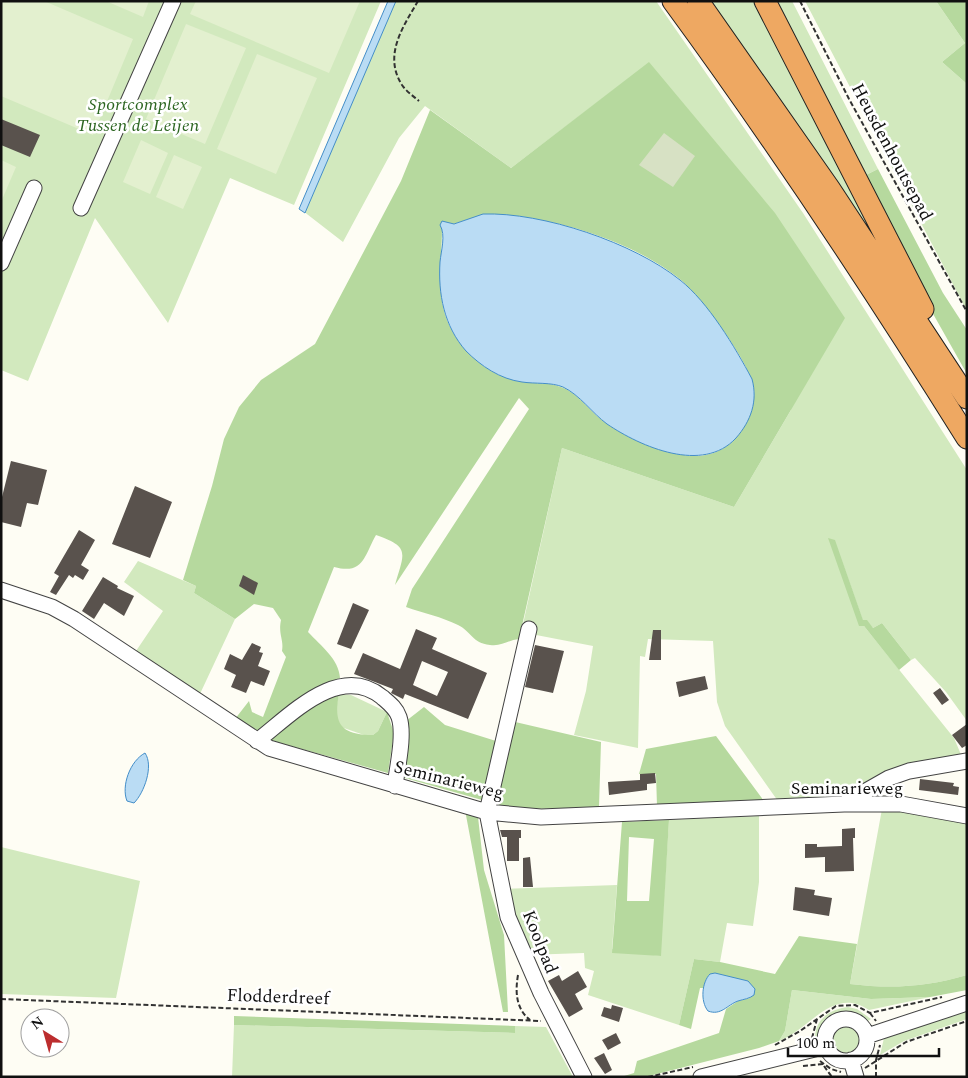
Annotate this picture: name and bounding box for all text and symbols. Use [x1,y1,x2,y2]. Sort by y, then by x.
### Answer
street label: Heusdenhoutsepad [844,78,940,226]
park label: Sportcomplex Tussen de Leijen [77,91,200,139]
street label: Seminarieweg [391,753,507,807]
street label: Seminarieweg [791,775,903,802]
street label: Koolpad [515,906,565,978]
street label: Flodderdreef [226,982,332,1012]
north arrow [20,1008,70,1058]
text: N [27,1011,48,1035]
scale bar [788,1026,939,1058]
text: 100 m [796,1032,835,1055]

